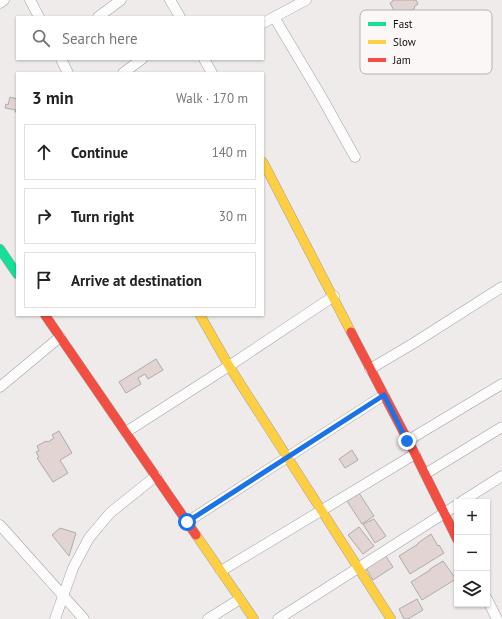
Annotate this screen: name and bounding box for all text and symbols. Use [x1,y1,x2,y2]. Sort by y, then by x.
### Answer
legend [360,10,492,74]
search box [16,16,264,60]
text: Fast [393,17,413,31]
icon: search [30,27,52,49]
text: Search here [62,29,138,48]
text: Slow [393,35,416,49]
text: Jam [392,53,411,67]
text: 3 min [32,87,73,109]
text: Walk · 170 m [176,90,248,107]
icon: ahead [33,141,55,163]
text: Continue [71,143,128,162]
text: 140 m [212,144,247,161]
icon: right [33,205,55,227]
text: Turn right [71,207,134,226]
text: 30 m [219,208,247,225]
icon: arrive [33,269,55,291]
text: Arrive at destination [71,271,202,290]
route end [398,432,416,450]
map controls [454,499,490,607]
button: + [454,499,490,535]
route start [178,513,196,531]
button: − [454,535,490,571]
button: layers [454,571,490,607]

